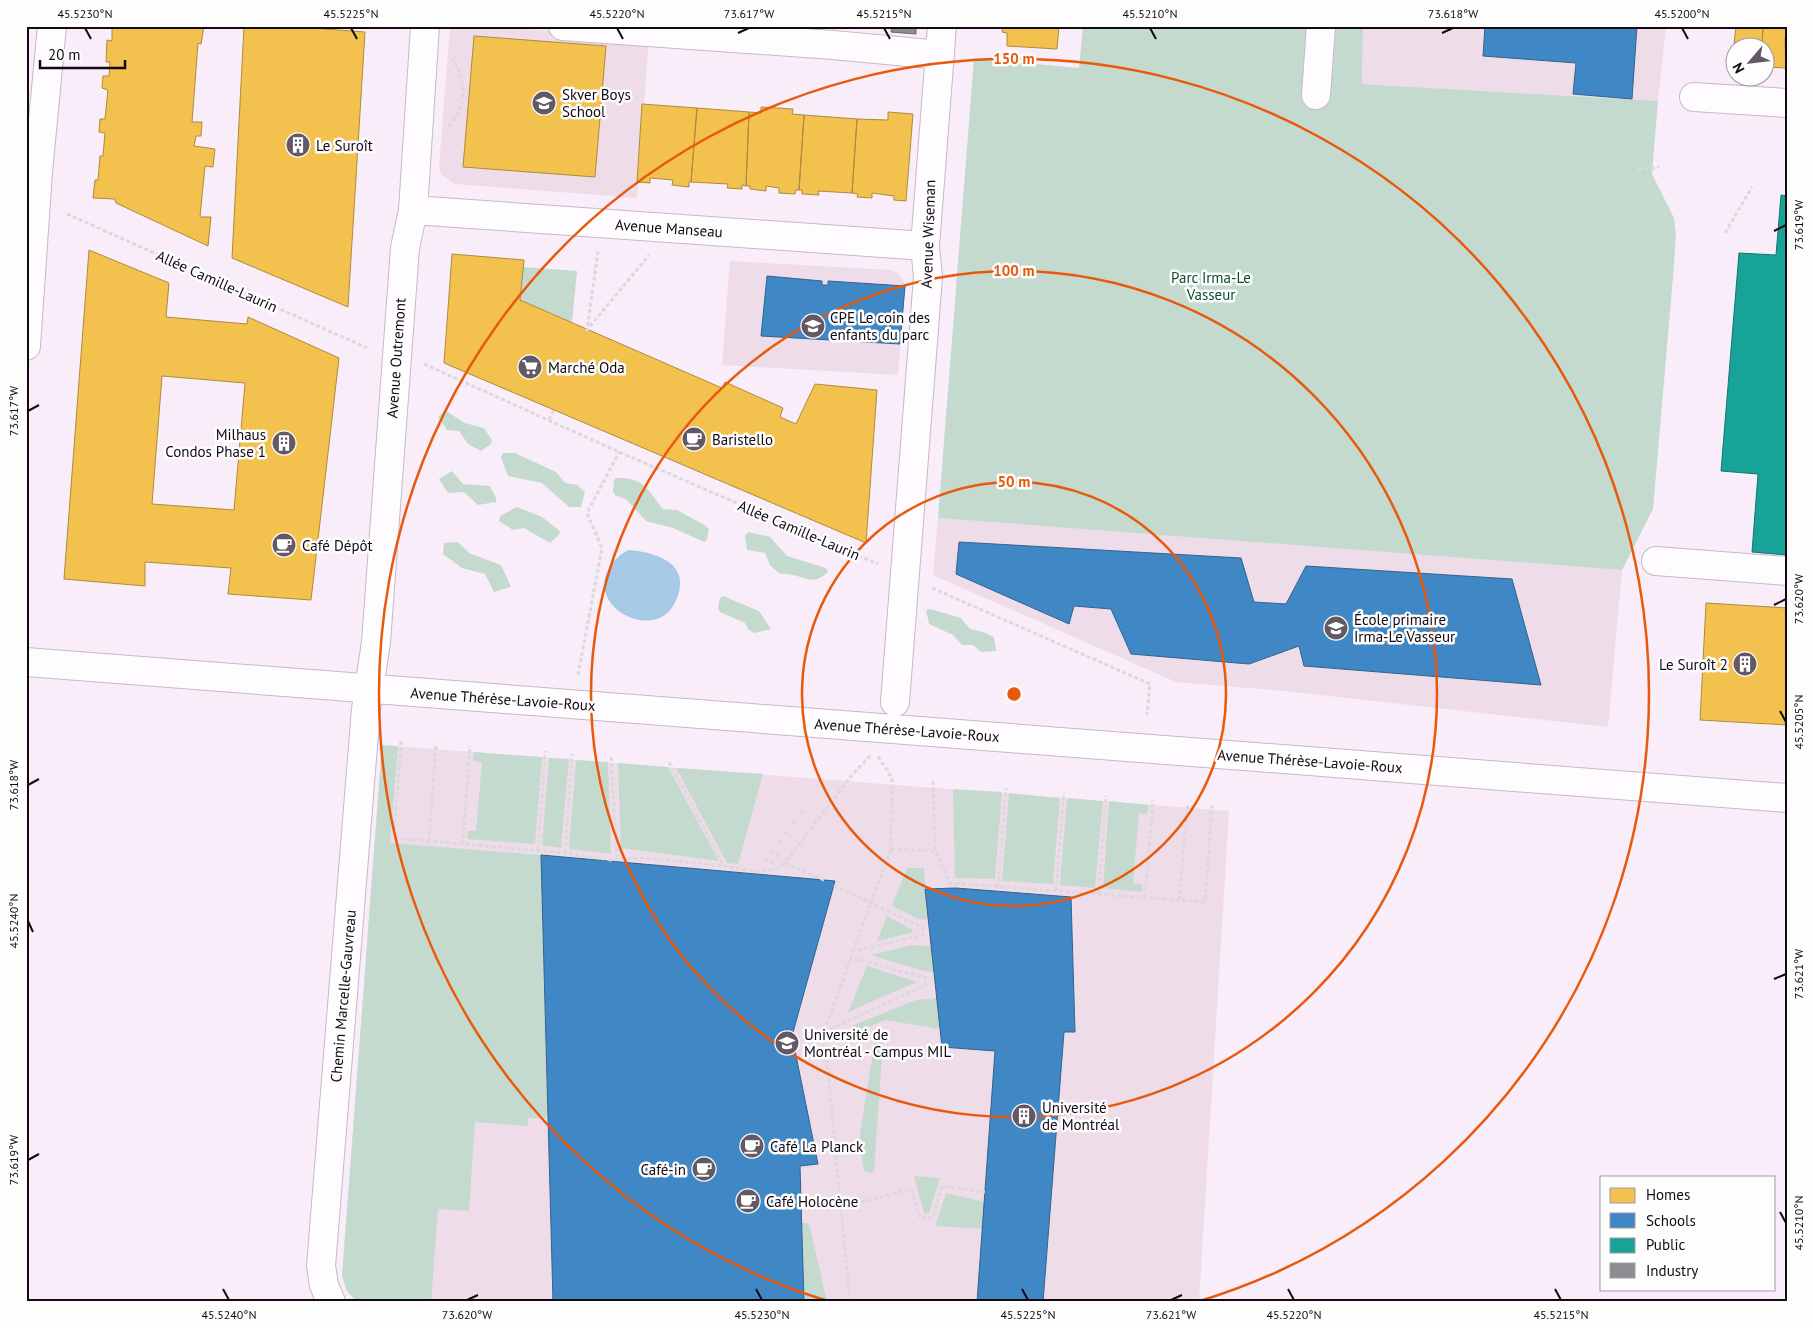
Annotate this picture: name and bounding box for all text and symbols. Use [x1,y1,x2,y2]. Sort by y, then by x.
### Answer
text: 45.5230°N [58,6,112,21]
text: 45.5225°N [324,6,378,21]
text: 45.5220°N [590,6,644,21]
text: 73.617°W [724,6,774,21]
text: 45.5215°N [857,6,911,21]
text: 45.5210°N [1123,6,1177,21]
text: 73.618°W [1428,6,1478,21]
text: 45.5200°N [1655,6,1709,21]
scale bar [40,38,125,70]
north arrow [1726,38,1776,88]
text: 20 m [48,45,81,64]
text: 150 m [993,49,1035,68]
text: N [1728,60,1749,76]
place label: Skver Boys School [562,85,631,121]
school or university icon: Skver Boys School [531,90,557,116]
building icon: Le Suroît [285,132,311,158]
place label: Le Suroît [316,136,373,155]
street label: Avenue Wiseman [917,179,939,289]
text: 73.619°W [1791,200,1806,250]
street label: Avenue Manseau [615,215,723,241]
street label: Allée Camille-Laurin [153,246,281,316]
text: 100 m [993,261,1035,280]
park label: Parc Irma-Le Vasseur [1171,268,1251,304]
street label: Avenue Outremont [382,297,410,419]
place label: CPE Le coin des enfants du parc [830,308,930,344]
school or university icon: CPE Le coin des enfants du parc [800,313,826,339]
supermarket icon: Marché Oda [517,354,543,380]
place label: Marché Oda [548,358,625,377]
text: 73.617°W [6,386,21,436]
place label: Milhaus Condos Phase 1 [165,425,266,461]
cafe icon: Baristello [681,426,707,452]
building icon: Milhaus Condos Phase 1 [271,430,297,456]
place label: Baristello [712,430,773,449]
text: 50 m [998,472,1030,491]
street label: Allée Camille-Laurin [735,496,863,564]
cafe icon: Café Dépôt [271,532,297,558]
place label: Café Dépôt [302,536,373,555]
text: 73.620°W [1791,574,1806,624]
place label: École primaire Irma-Le Vasseur [1354,610,1455,646]
school or university icon: École primaire Irma-Le Vasseur [1323,615,1349,641]
building icon: Le Suroît 2 [1732,651,1758,677]
place label: Le Suroît 2 [1659,655,1728,674]
street label: Avenue Thérèse-Lavoie-Roux [410,683,597,715]
centre of rings [1005,685,1023,703]
text: 45.5205°N [1791,695,1806,749]
street label: Avenue Thérèse-Lavoie-Roux [814,714,1001,746]
street label: Avenue Thérèse-Lavoie-Roux [1217,745,1404,777]
text: 73.618°W [6,760,21,810]
text: 45.5240°N [6,894,21,948]
street label: Chemin Marcelle-Gauvreau [326,909,360,1083]
text: 73.621°W [1791,949,1806,999]
place label: Université de Montréal - Campus MIL [804,1025,951,1061]
school or university icon: Université de Montréal - Campus MIL [774,1030,800,1056]
place label: Université de Montréal [1042,1098,1120,1134]
building icon: Université de Montréal [1011,1103,1037,1129]
cafe icon: Café La Planck [739,1133,765,1159]
text: 73.619°W [6,1135,21,1185]
place label: Café La Planck [770,1137,864,1156]
cafe icon: Café-in [691,1156,717,1182]
place label: Café-in [640,1160,686,1179]
legend [1600,1176,1776,1290]
text: Homes [1646,1185,1690,1204]
cafe icon: Café Holocène [735,1188,761,1214]
place label: Café Holocène [766,1192,858,1211]
text: 45.5210°N [1791,1196,1806,1250]
text: Schools [1646,1211,1696,1230]
text: Public [1646,1235,1685,1254]
text: Industry [1646,1261,1698,1280]
text: 45.5240°N [202,1307,256,1322]
text: 73.620°W [442,1307,492,1322]
text: 45.5230°N [735,1307,789,1322]
text: 45.5225°N [1001,1307,1055,1322]
text: 73.621°W [1146,1307,1196,1322]
text: 45.5220°N [1267,1307,1321,1322]
text: 45.5215°N [1534,1307,1588,1322]

